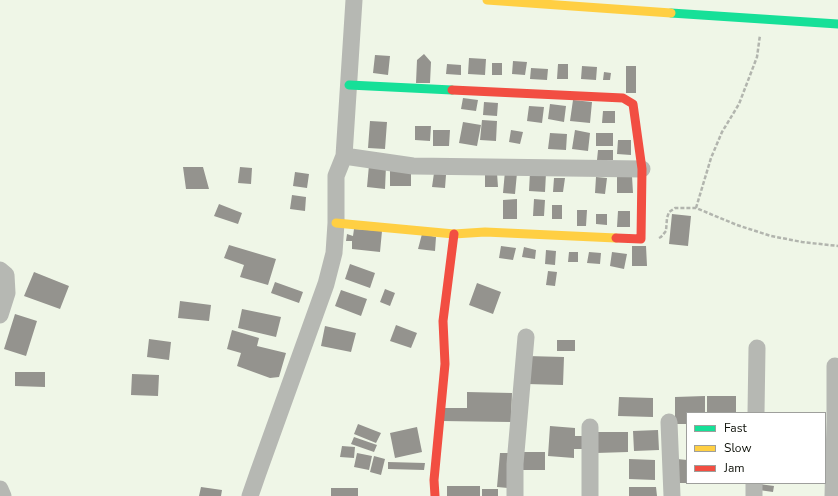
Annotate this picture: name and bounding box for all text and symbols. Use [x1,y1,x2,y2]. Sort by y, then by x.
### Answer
legend [686,412,826,484]
text: Fast [724,420,747,436]
text: Slow [724,440,752,456]
text: Jam [724,460,745,476]

